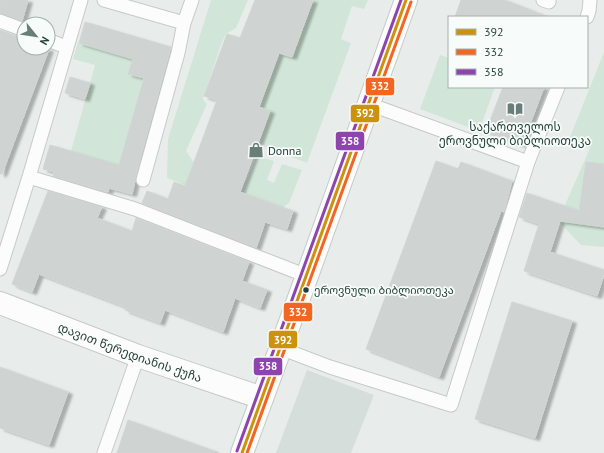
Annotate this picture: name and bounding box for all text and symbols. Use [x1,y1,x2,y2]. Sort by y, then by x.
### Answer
north arrow [16,16,56,56]
legend [448,16,588,88]
text: 392 [484,24,504,39]
text: N [37,34,53,48]
text: 332 [484,44,504,59]
text: 358 [484,64,504,79]
line badge: 332 [365,77,395,96]
text: 332 [371,79,389,93]
library icon: საქართველოს ეროვნული ბიბლიოთეკა [506,100,524,118]
line badge: 392 [350,104,380,123]
text: 392 [356,106,374,120]
place label: საქართველოს ეროვნული ბიბლიოთეკა [439,119,591,149]
line badge: 358 [335,131,365,151]
text: 358 [341,134,359,148]
shop icon: Donna [247,141,265,159]
place label: Donna [268,143,301,158]
place label: ეროვნული ბიბლიოთეკა [314,283,454,297]
marker: ეროვნული ბიბლიოთეკა [301,285,311,295]
line badge: 332 [283,302,313,322]
text: 332 [289,305,307,319]
street label: დავით წერედიანის ქუჩა [56,319,204,385]
line badge: 392 [268,330,298,349]
text: 392 [274,333,292,347]
line badge: 358 [253,357,283,376]
text: 358 [259,359,277,373]

